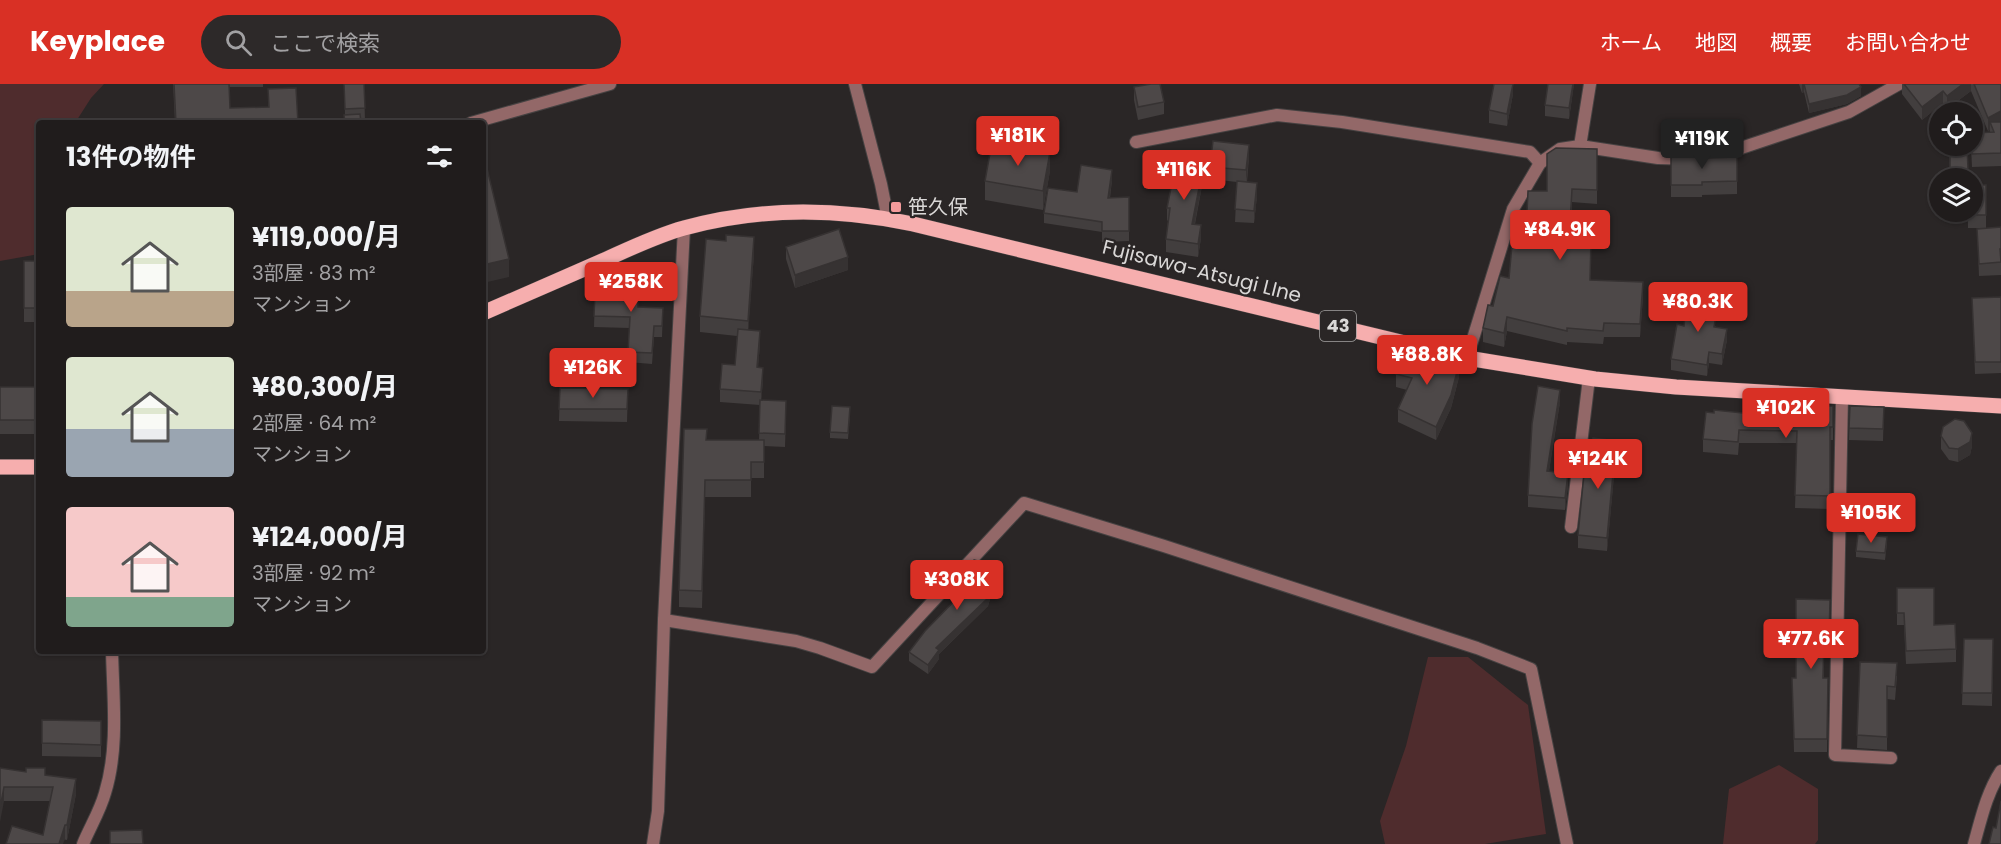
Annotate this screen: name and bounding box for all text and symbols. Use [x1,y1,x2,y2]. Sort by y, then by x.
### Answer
search box [201,15,621,69]
text: Keyplace [30,22,165,61]
icon: search [222,26,255,59]
text: ここで検索 [270,28,380,59]
text: ホーム [1600,28,1662,57]
text: 地図 [1695,28,1737,57]
text: 概要 [1770,28,1812,57]
text: お問い合わせ [1845,28,1971,57]
map controls [1929,102,1983,222]
button: locate [1929,102,1983,156]
pin: ¥181K [976,116,1060,167]
pin: ¥119K [1660,119,1744,170]
text: ¥181K [990,121,1046,149]
text: ¥119K [1675,124,1729,152]
text: 13件の物件 [66,139,196,175]
icon: filters [423,140,456,173]
pin: ¥116K [1142,150,1226,201]
text: ¥116K [1156,155,1212,183]
button: layers [1929,168,1983,222]
place label: 笹久保 [908,193,968,221]
marker: 笹久保 [889,200,903,214]
pin: ¥84.9K [1511,210,1609,261]
text: ¥84.9K [1524,215,1596,243]
text: ¥119,000/月 [252,219,401,255]
icon: home [114,231,186,303]
street label: Fujisawa-Atsugi LIne [1100,233,1304,309]
text: 3部屋 · 83 m² [252,259,376,287]
pin: ¥258K [589,262,673,313]
text: ¥258K [599,267,663,295]
pin: ¥80.3K [1649,282,1747,333]
text: ¥80.3K [1662,287,1734,315]
text: マンション [252,290,352,318]
road number: 43 [1320,311,1356,341]
pin: ¥88.8K [1378,335,1476,386]
text: ¥88.8K [1391,340,1463,368]
pin: ¥126K [551,348,635,399]
text: ¥126K [563,353,623,381]
text: ¥80,300/月 [252,369,398,405]
icon: home [114,381,186,453]
pin: ¥102K [1744,388,1828,439]
text: ¥102K [1756,393,1816,421]
text: 2部屋 · 64 m² [252,409,376,437]
pin: ¥124K [1556,439,1640,490]
text: マンション [252,440,352,468]
text: ¥124K [1568,444,1628,472]
pin: ¥105K [1829,493,1913,544]
text: ¥105K [1841,498,1901,526]
text: ¥124,000/月 [252,519,408,555]
icon: home [114,531,186,603]
text: 3部屋 · 92 m² [252,559,375,587]
pin: ¥308K [915,560,999,611]
text: ¥308K [924,565,990,593]
text: マンション [252,590,352,618]
pin: ¥77.6K [1762,619,1860,670]
text: ¥77.6K [1777,624,1845,652]

